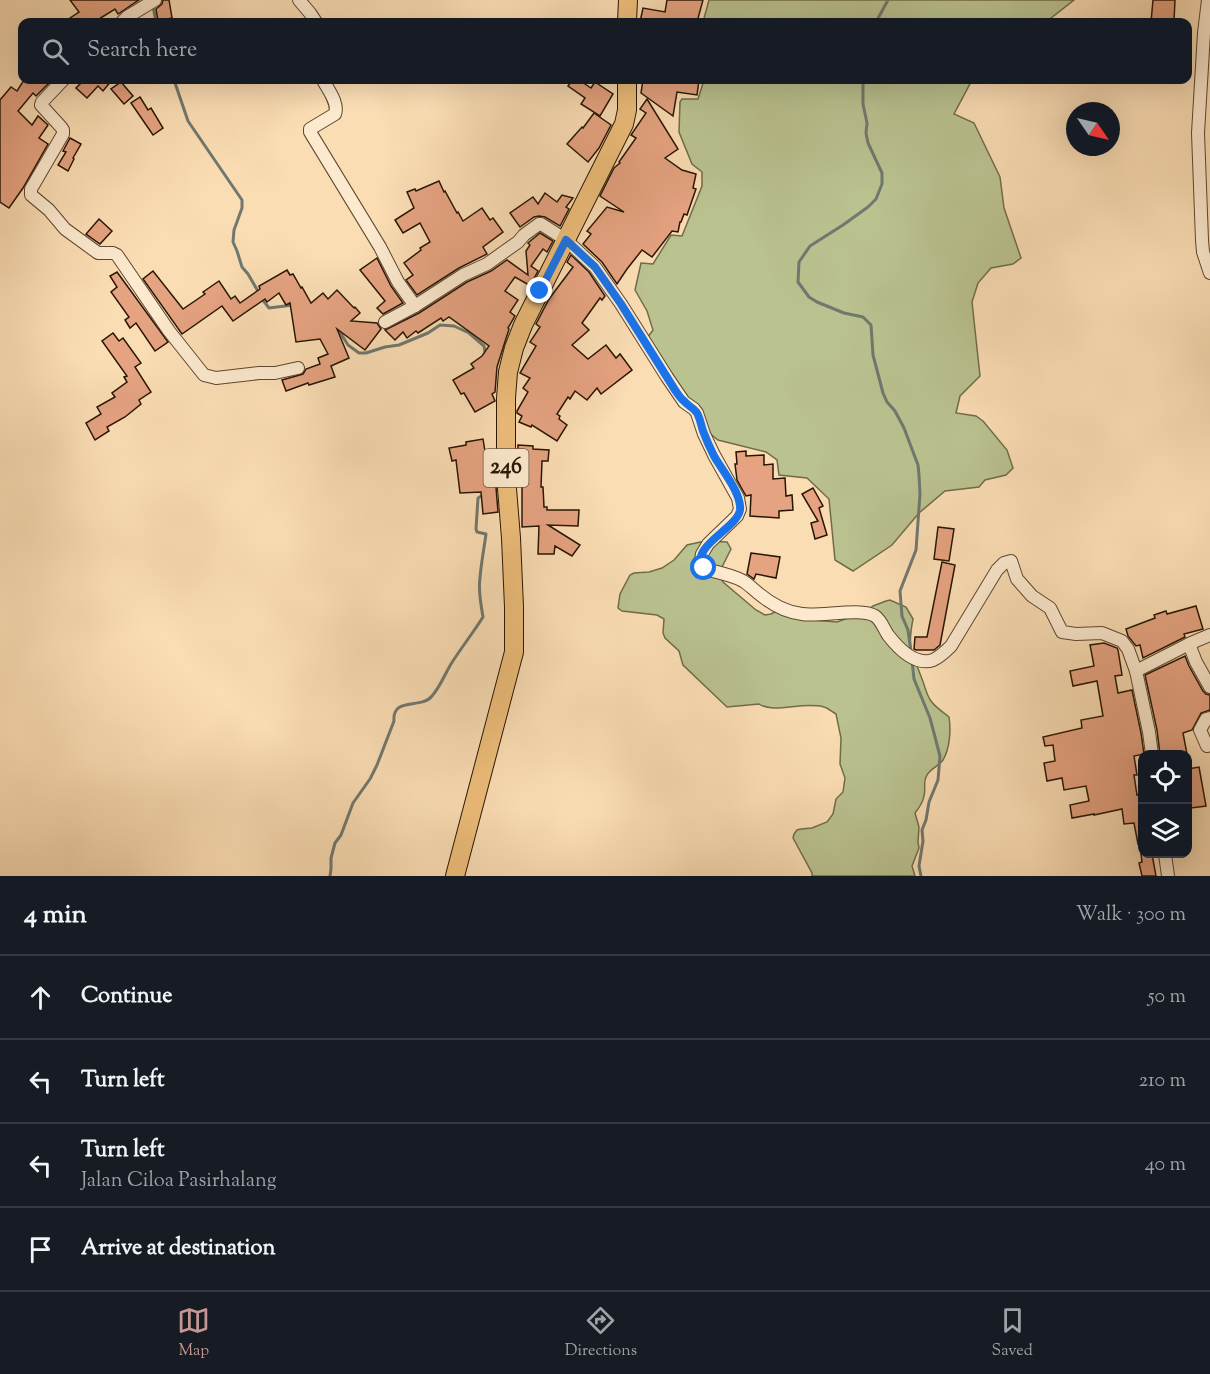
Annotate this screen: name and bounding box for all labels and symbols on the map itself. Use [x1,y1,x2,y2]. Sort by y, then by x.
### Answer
north arrow [1066,102,1120,156]
route end [526,277,552,303]
road number: 246 [484,449,528,487]
route start [690,554,716,580]

